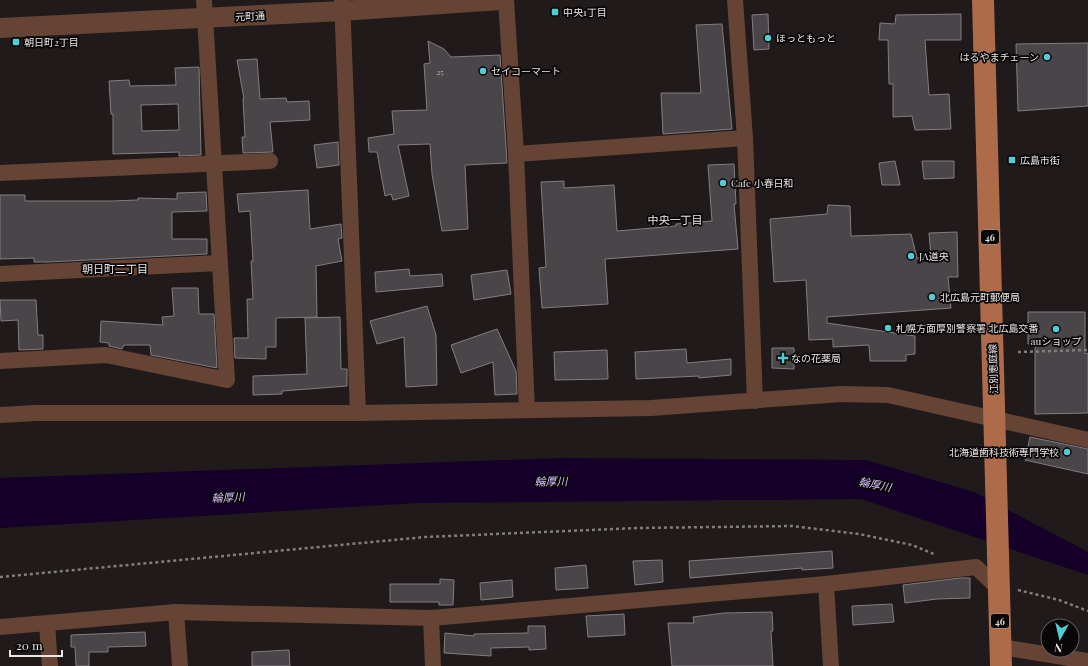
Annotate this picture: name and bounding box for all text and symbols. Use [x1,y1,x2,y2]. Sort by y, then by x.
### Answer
place label: 中央1丁目 [563,5,607,19]
marker: 中央1丁目 [550,7,560,17]
street label: 元町通 [235,8,265,24]
place label: ほっともっと [776,31,836,45]
marker: ほっともっと [763,33,773,43]
place label: 朝日町2丁目 [24,35,79,49]
marker: 朝日町2丁目 [11,37,21,47]
place label: はるやまチェーン [960,50,1039,64]
marker: はるやまチェーン [1042,52,1052,62]
place label: セイコーマート [491,64,561,78]
house number: 25 [436,66,444,77]
marker: セイコーマート [478,66,488,76]
place label: 広島市街 [1020,153,1060,167]
marker: 広島市街 [1007,155,1017,165]
place label: Cafe 小春日和 [731,176,794,190]
marker: Cafe 小春日和 [718,178,728,188]
district label: 中央一丁目 [648,212,703,227]
road number: 46 [981,230,999,244]
place label: JA道央 [918,249,949,263]
marker: JA道央 [906,251,916,261]
district label: 朝日町二丁目 [82,261,148,276]
place label: 北広島元町郵便局 [940,290,1020,304]
marker: 北広島元町郵便局 [927,292,937,302]
place label: 札幌方面厚別警察署 北広島交番 [896,321,1039,335]
marker: 札幌方面厚別警察署 北広島交番 [883,323,893,333]
marker: auショップ [1051,324,1061,334]
place label: auショップ [1031,334,1081,348]
street label: 江別恵庭線 [985,344,1001,394]
place label: なの花薬局 [791,351,841,365]
marker: なの花薬局 [778,353,788,363]
place label: 北海道歯科技術専門学校 [949,445,1059,459]
marker: 北海道歯科技術専門学校 [1062,447,1072,457]
water label: 輪厚川 [534,473,569,489]
water label: 輪厚川 [857,473,894,495]
water label: 輪厚川 [211,489,246,505]
road number: 46 [991,614,1009,628]
north arrow [1040,618,1080,658]
scale bar [10,632,62,658]
text: 20 m [16,637,43,653]
text: N [1054,640,1064,656]

